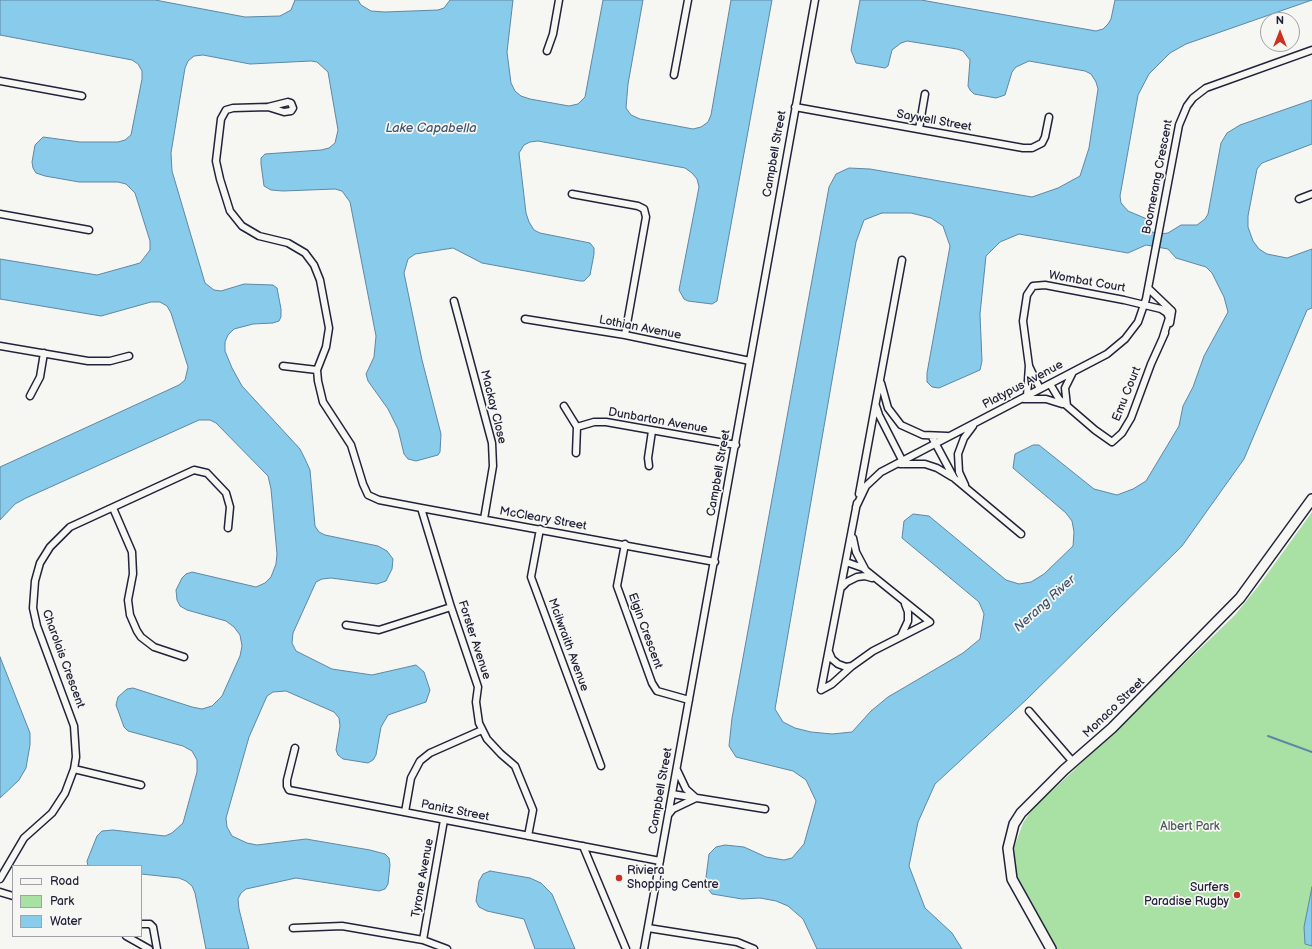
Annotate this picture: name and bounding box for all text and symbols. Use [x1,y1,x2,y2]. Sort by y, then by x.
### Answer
north arrow [1260,12,1300,52]
text: N [1276,14,1284,27]
street label: Saywell Street [895,107,973,135]
street label: Campbell Street [760,110,790,198]
street label: Boomerang Crescent [1140,119,1176,235]
water label: Lake Capabella [385,121,477,137]
street label: Wombat Court [1048,268,1126,296]
street label: Lothian Avenue [598,313,682,343]
street label: Platypus Avenue [980,358,1066,412]
street label: Emu Court [1110,365,1144,423]
street label: Mackay Close [477,369,509,445]
street label: Dunbarton Avenue [607,405,709,437]
street label: Campbell Street [704,429,734,517]
street label: McCleary Street [498,504,588,534]
water label: Nerang River [1011,572,1079,636]
street label: Elgin Crescent [625,591,665,671]
street label: Mcilwraith Avenue [545,597,591,693]
street label: Forster Avenue [454,599,494,681]
street label: Charolais Crescent [38,608,88,710]
street label: Monaco Street [1080,675,1148,741]
street label: Campbell Street [646,747,676,835]
street label: Panitz Street [420,797,490,825]
park label: Albert Park [1160,820,1220,834]
street label: Tyrone Avenue [409,837,437,919]
place label: Riviera Shopping Centre [627,864,719,892]
legend [12,865,142,937]
marker: Riviera Shopping Centre [614,873,624,883]
text: Road [50,874,79,889]
place label: Surfers Paradise Rugby [1144,881,1229,909]
marker: Surfers Paradise Rugby [1232,890,1242,900]
text: Park [50,894,74,909]
text: Water [50,914,82,929]

